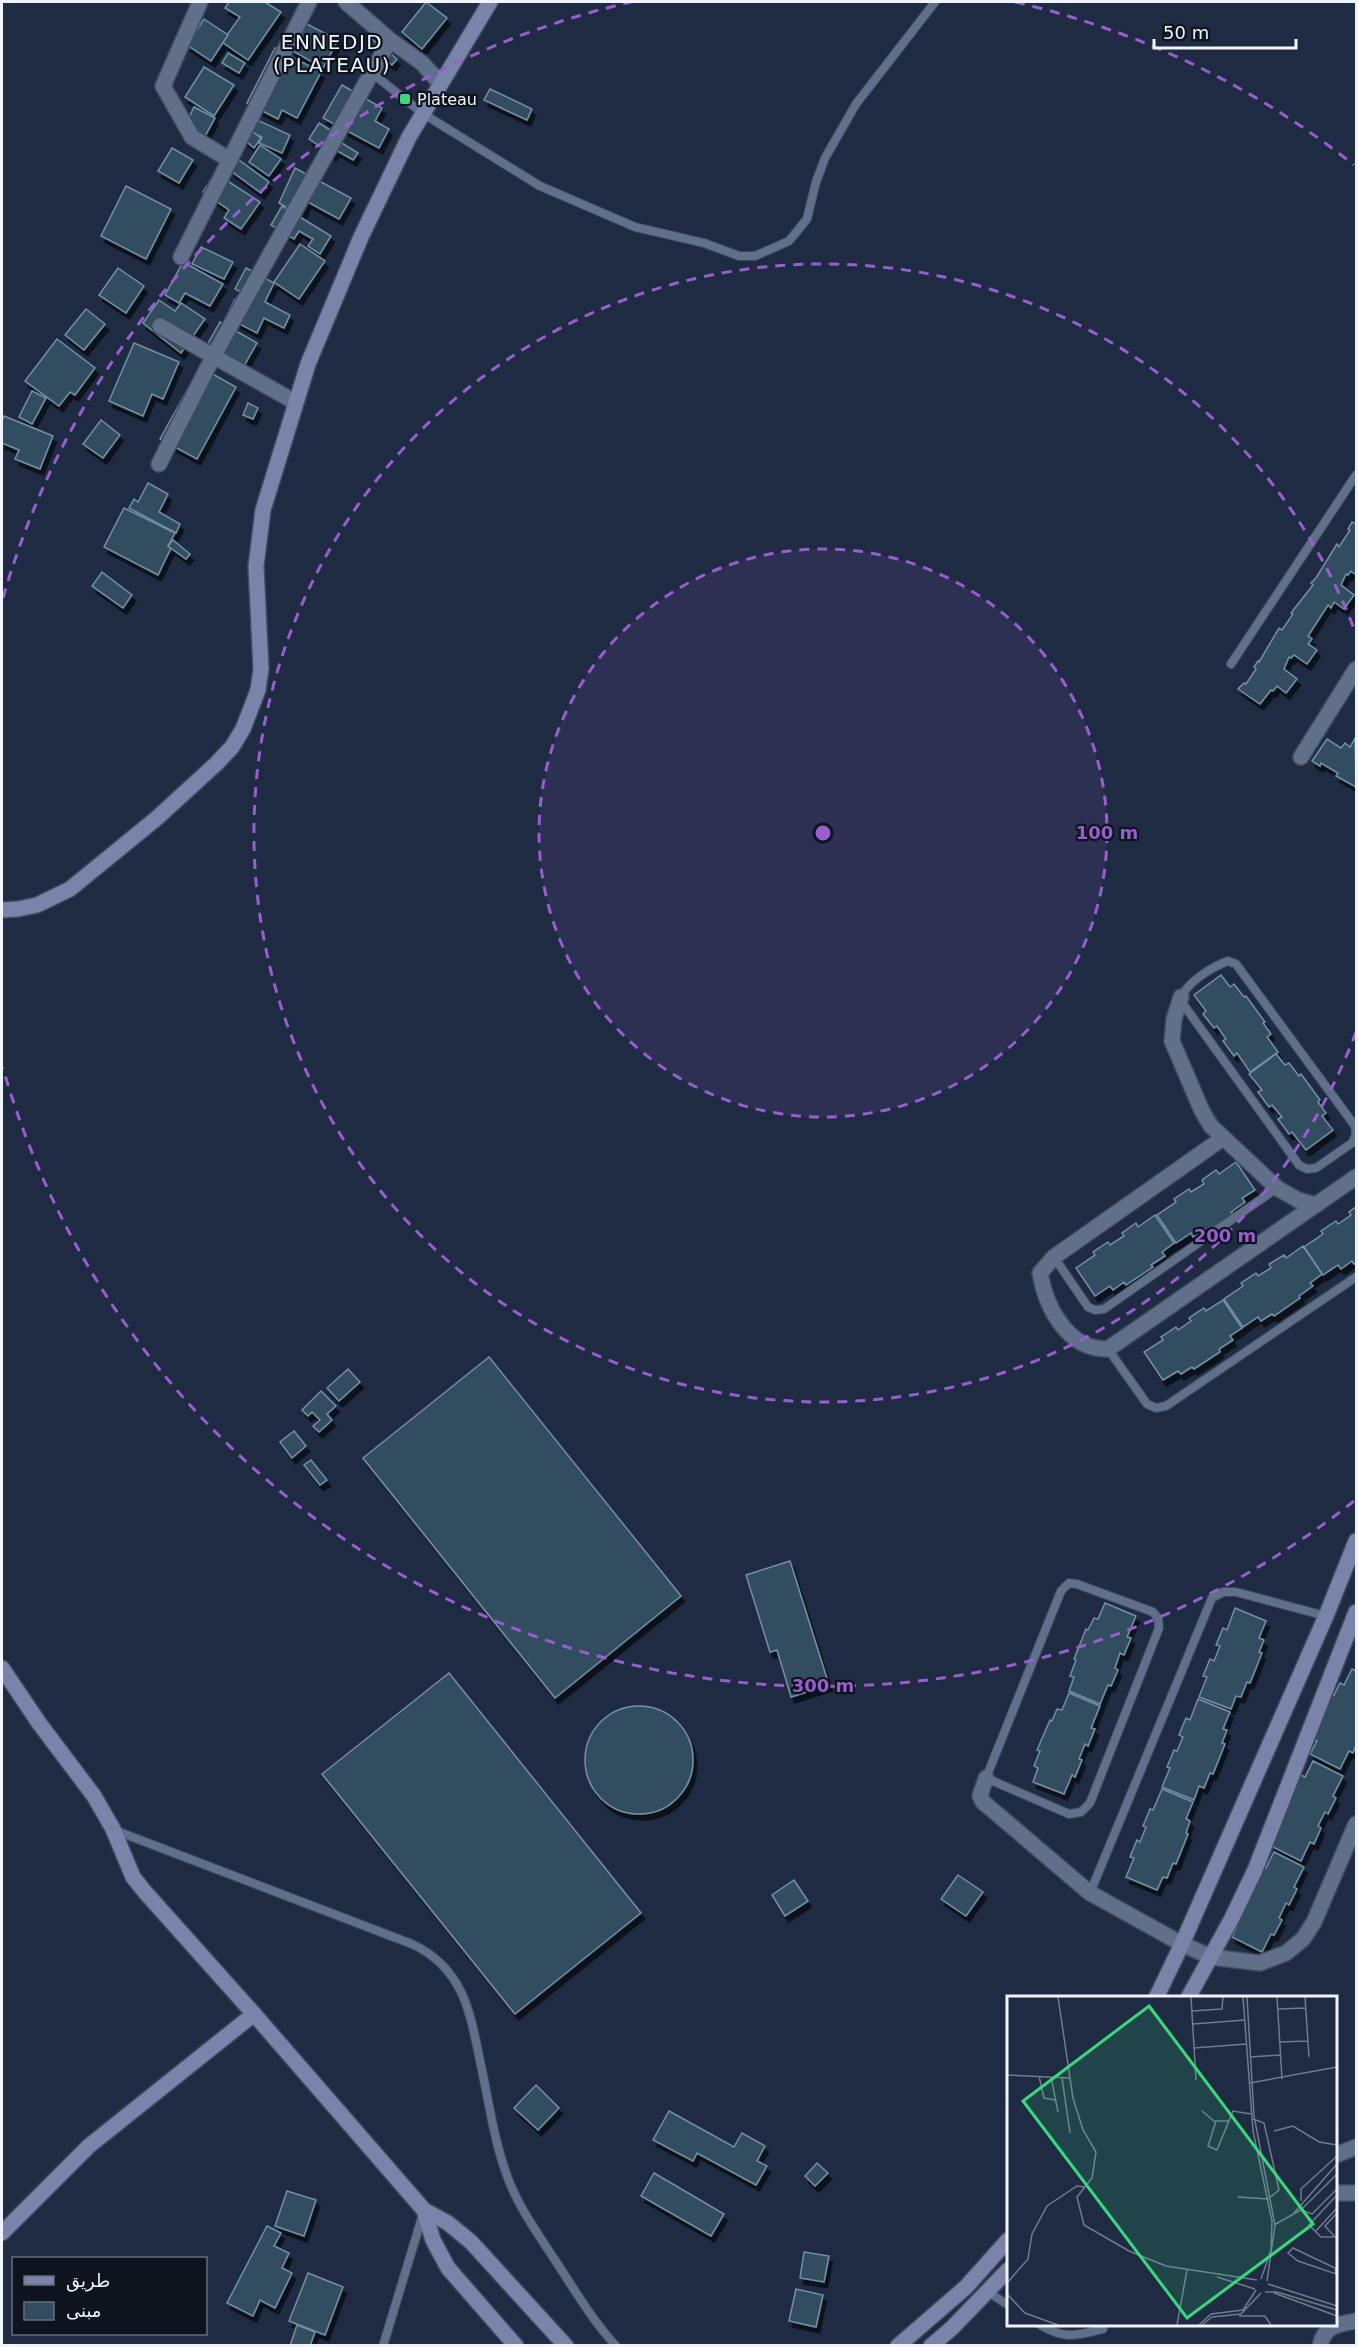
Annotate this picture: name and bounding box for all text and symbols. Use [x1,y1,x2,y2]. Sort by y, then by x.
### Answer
scale bar [1154,12,1296,50]
text: 50 m [1163,22,1209,43]
district label: ENNEDJD (PLATEAU) [273,30,391,77]
place label: Plateau [417,90,477,109]
marker: Plateau [398,92,412,106]
text: 100 m [1076,822,1138,843]
centre of rings [813,823,833,843]
text: 200 m [1194,1225,1256,1246]
text: 300 m [792,1675,854,1696]
inset map [1007,1996,1337,2326]
legend [12,2257,207,2335]
text: طريق [66,2270,110,2292]
text: مبنى [66,2300,102,2321]

